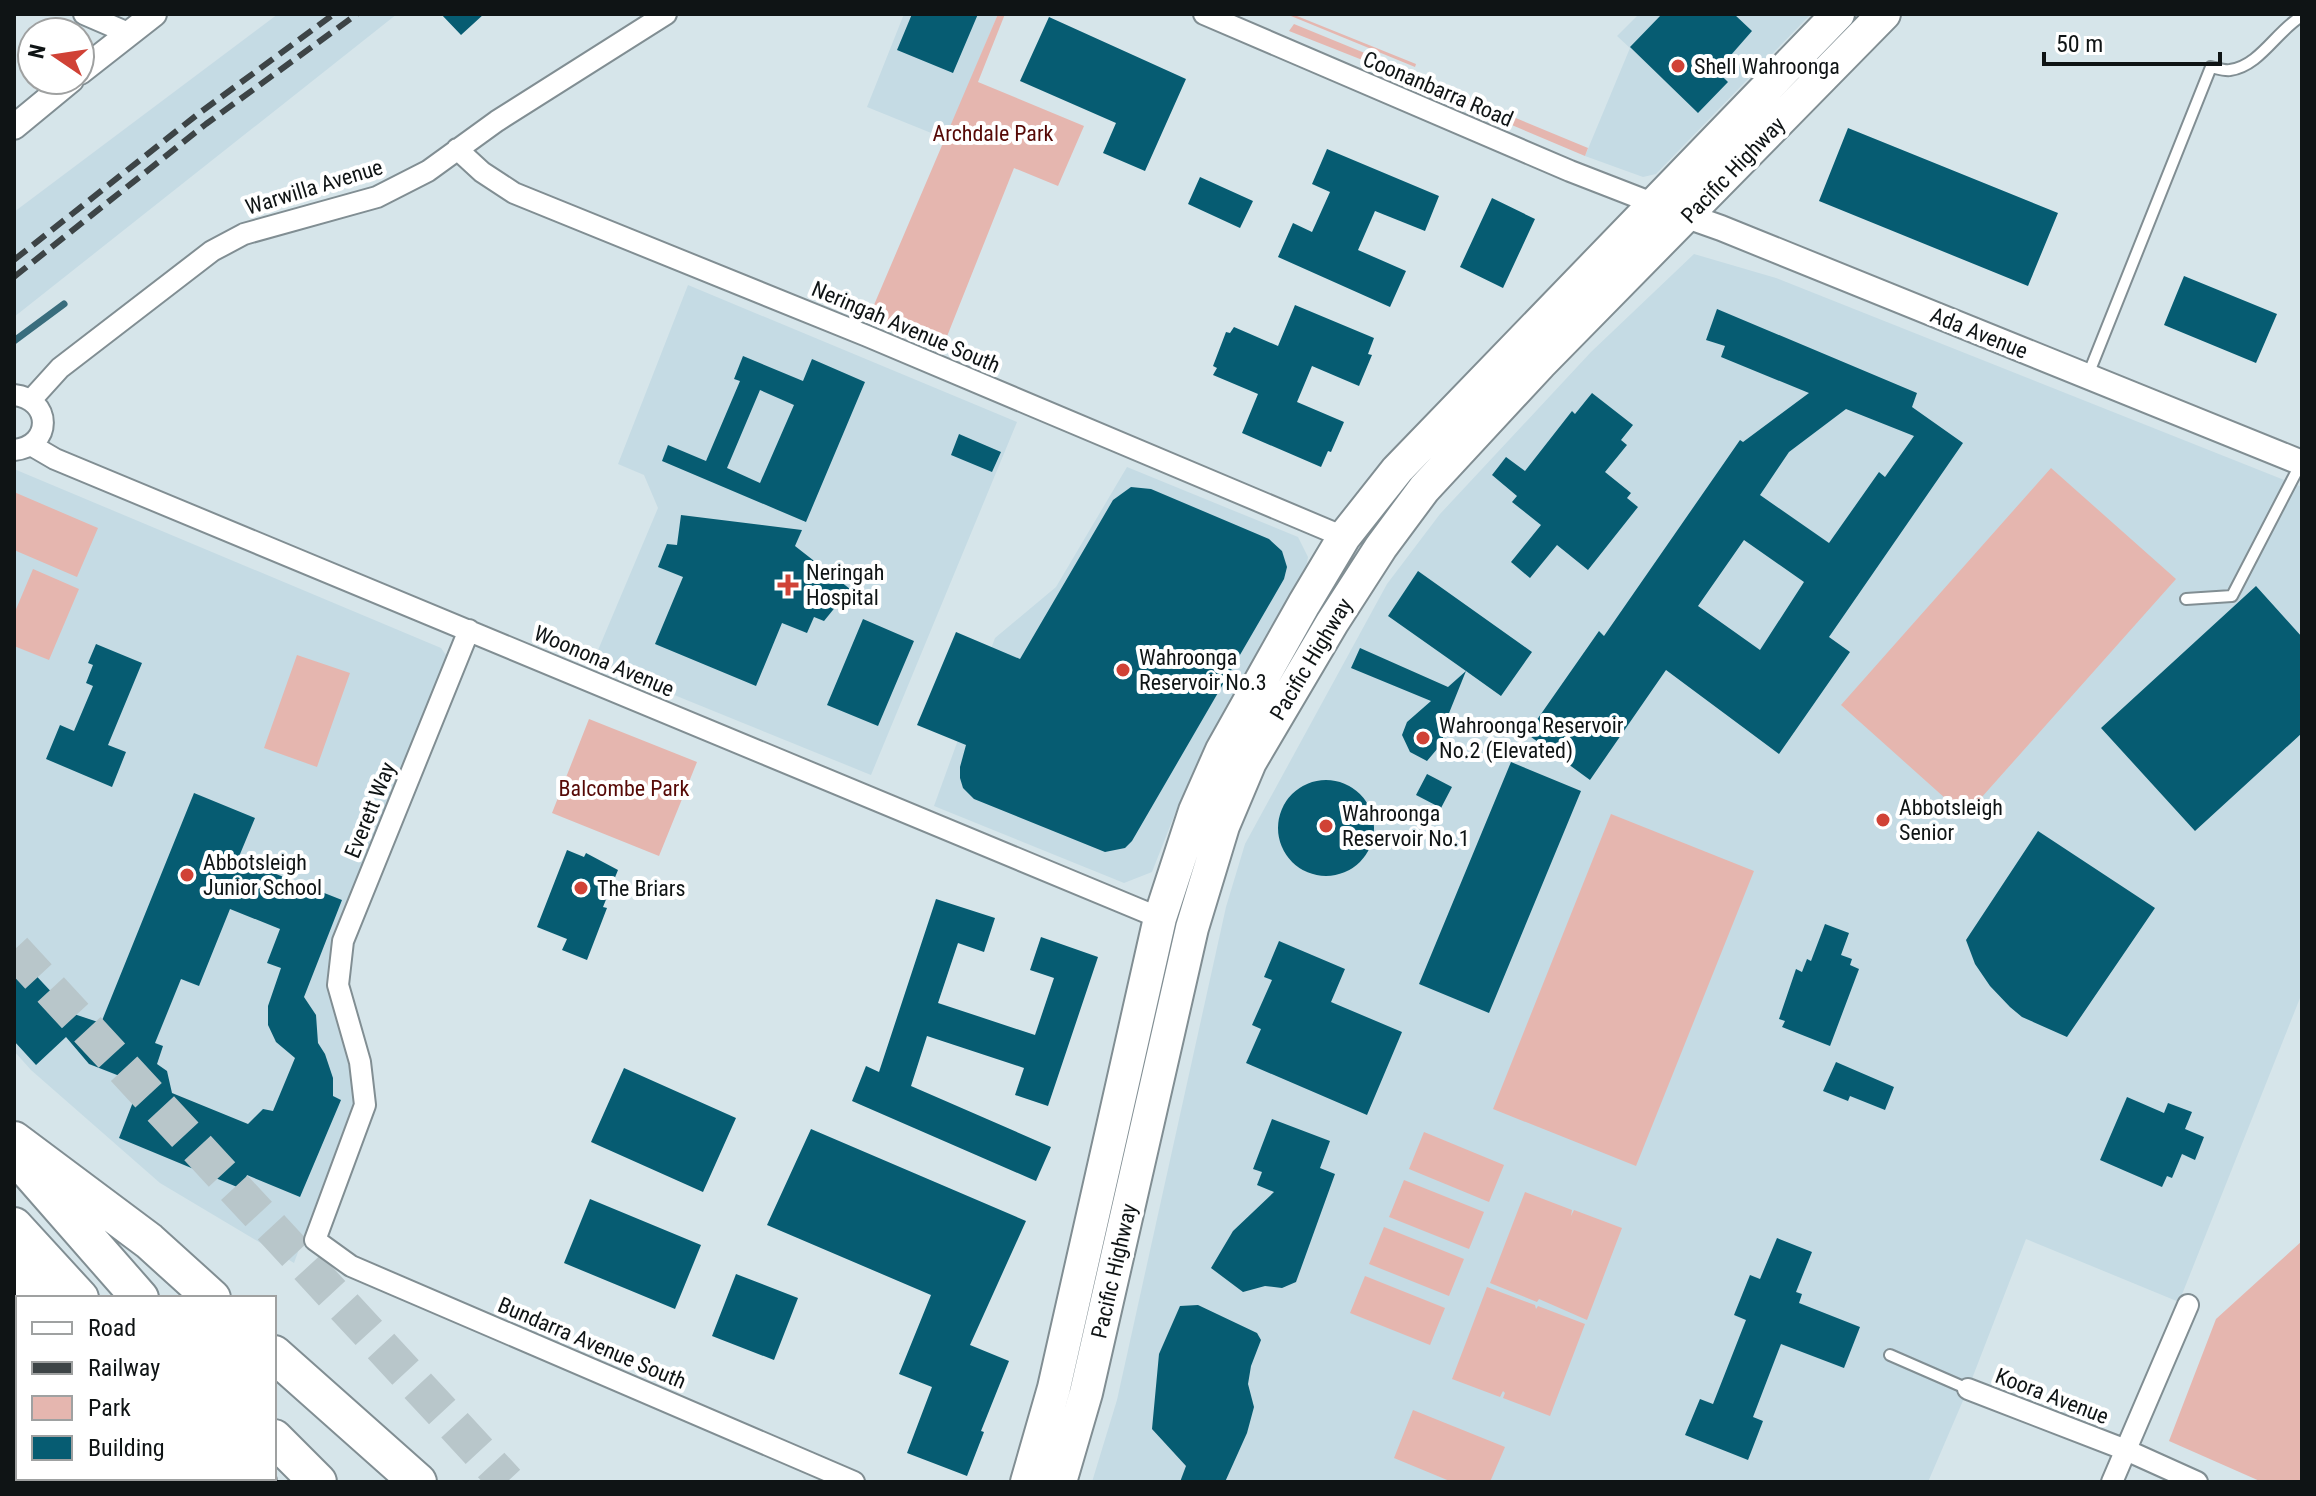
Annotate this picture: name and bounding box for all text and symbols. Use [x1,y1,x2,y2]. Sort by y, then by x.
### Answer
north arrow [16,16,96,96]
scale bar [2044,16,2220,66]
text: 50 m [2056,30,2103,58]
text: N [23,42,51,61]
street label: Coonanbarra Road [1359,46,1517,132]
place label: Shell Wahroonga [1694,54,1840,79]
marker: Shell Wahroonga [1669,57,1687,75]
street label: Pacific Highway [1676,112,1790,228]
park label: Archdale Park [932,121,1054,146]
street label: Warwilla Avenue [242,154,386,220]
street label: Neringah Avenue South [808,276,1004,378]
street label: Ada Avenue [1927,302,2031,364]
place label: Neringah Hospital [806,560,884,610]
marker: Neringah Hospital [777,574,799,596]
street label: Pacific Highway [1265,593,1357,725]
street label: Woonona Avenue [530,620,678,702]
place label: Wahroonga Reservoir No.3 [1139,645,1267,695]
marker: Wahroonga Reservoir No.3 [1114,661,1132,679]
place label: Wahroonga Reservoir No.2 (Elevated) [1439,713,1624,764]
marker: Wahroonga Reservoir No.2 (Elevated) [1414,729,1432,747]
street label: Everett Way [339,758,401,862]
park label: Balcombe Park [559,776,689,801]
place label: Abbotsleigh Senior [1899,795,2003,845]
place label: Wahroonga Reservoir No.1 [1342,801,1470,851]
marker: Abbotsleigh Senior [1874,811,1892,829]
marker: Wahroonga Reservoir No.1 [1317,817,1335,835]
place label: Abbotsleigh Junior School [203,850,322,900]
marker: Abbotsleigh Junior School [178,866,196,884]
place label: The Briars [597,876,685,901]
marker: The Briars [572,879,590,897]
street label: Pacific Highway [1086,1201,1142,1341]
street label: Bundarra Avenue South [494,1292,690,1394]
legend [16,1296,276,1480]
text: Road [88,1314,136,1342]
text: Railway [88,1354,160,1382]
street label: Koora Avenue [1992,1363,2112,1429]
text: Park [88,1394,131,1422]
text: Building [88,1434,165,1462]

